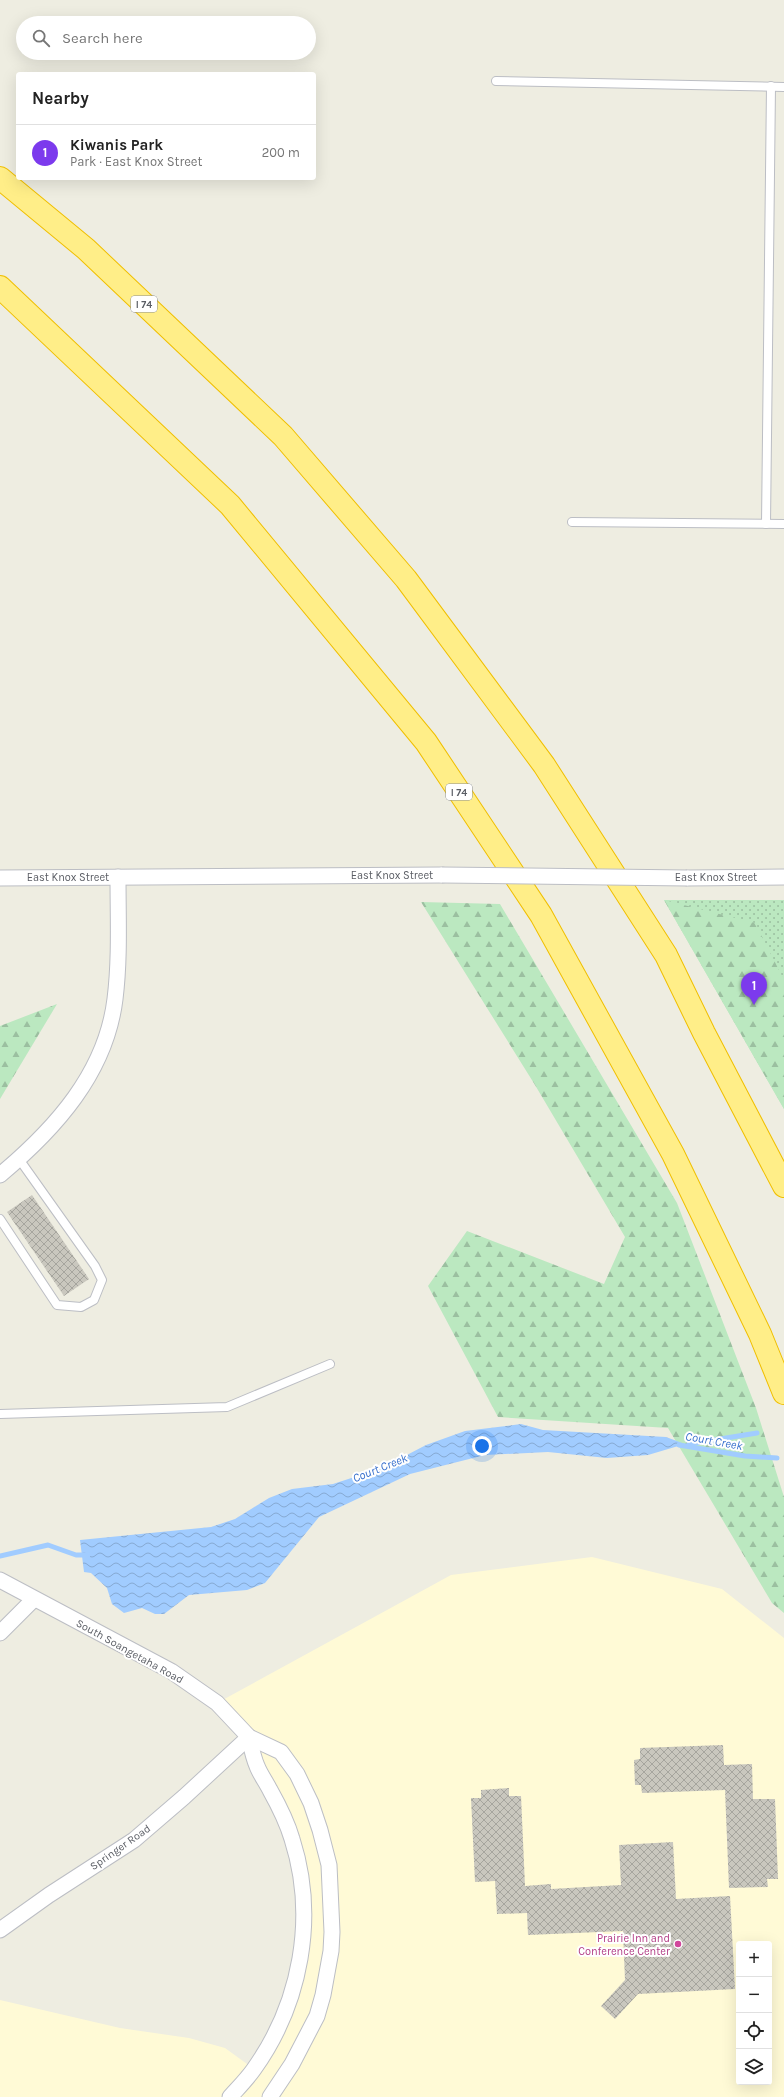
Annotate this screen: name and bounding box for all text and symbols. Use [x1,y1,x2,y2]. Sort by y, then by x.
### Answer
search box [16,16,316,60]
icon: search [30,27,52,49]
text: Search here [62,29,143,47]
text: Nearby [32,88,89,108]
text: Kiwanis Park [70,136,163,154]
text: 1 [43,145,47,160]
text: 200 m [262,145,300,160]
text: Park · East Knox Street [70,154,202,169]
road number: I 74 [131,296,157,312]
road number: I 74 [446,784,472,800]
street label: East Knox Street [351,869,433,882]
street label: East Knox Street [27,871,109,884]
street label: East Knox Street [675,871,757,884]
pin: 1 [741,972,767,1005]
water label: Court Creek [684,1429,745,1453]
your location [472,1436,492,1456]
water label: Court Creek [351,1450,410,1485]
street label: South Soangetaha Road [74,1616,186,1686]
street label: Springer Road [88,1822,153,1873]
place label: Prairie Inn and Conference Center [578,1932,670,1958]
marker: Prairie Inn and Conference Center [673,1939,683,1949]
map controls [736,1941,772,2085]
button: + [736,1941,772,1977]
button: − [736,1977,772,2013]
button: locate [736,2013,772,2049]
button: layers [736,2049,772,2085]

